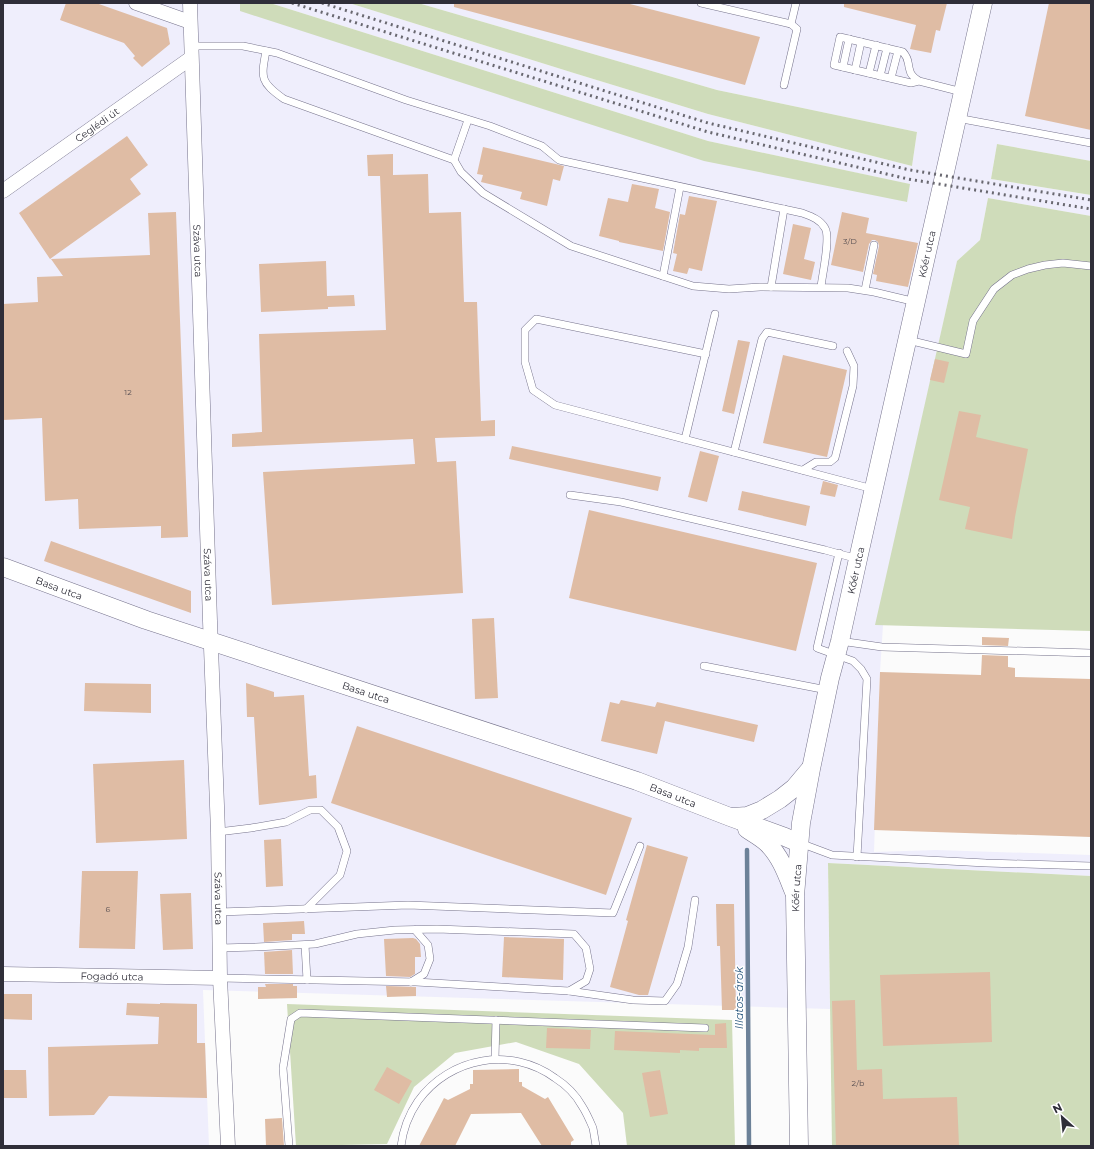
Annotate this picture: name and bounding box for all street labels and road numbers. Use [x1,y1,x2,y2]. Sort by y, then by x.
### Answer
street label: Ceglédi út [72,105,122,145]
street label: Száva utca [190,224,205,278]
street label: Kőér utca [915,229,939,279]
street label: Kőér utca [845,545,868,595]
street label: Száva utca [201,548,215,601]
street label: Basa utca [34,574,84,603]
street label: Basa utca [340,679,391,706]
street label: Basa utca [648,781,698,810]
street label: Kőér utca [789,864,805,912]
street label: Száva utca [212,872,225,925]
street label: Fogadó utca [80,969,144,984]

